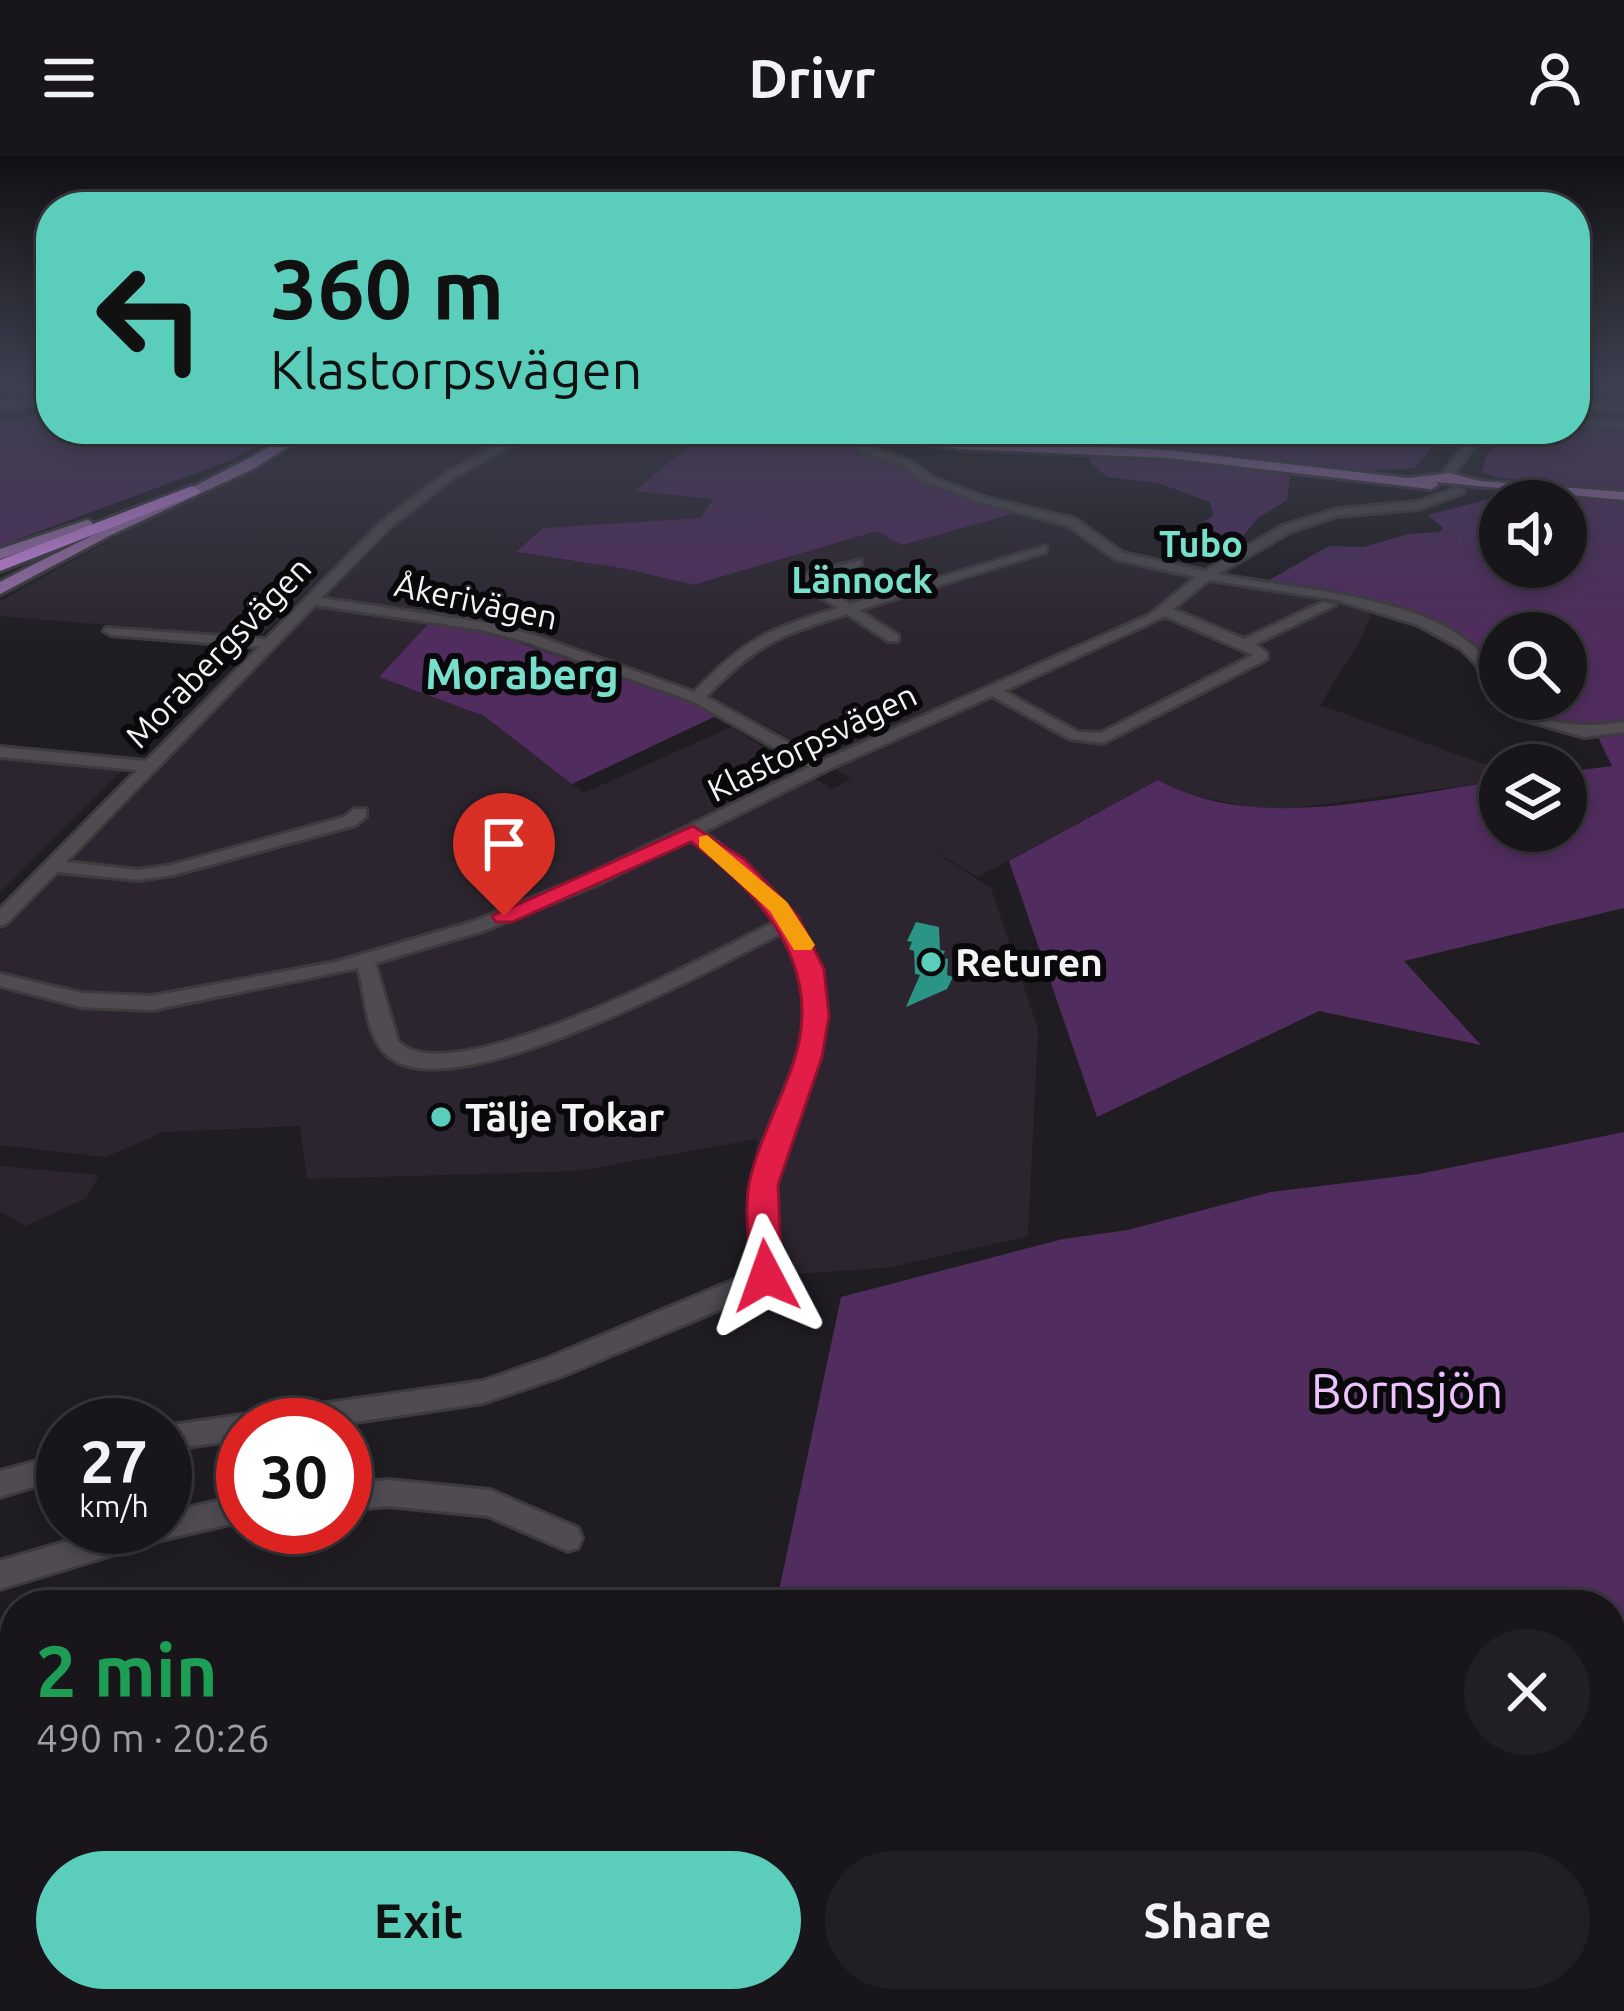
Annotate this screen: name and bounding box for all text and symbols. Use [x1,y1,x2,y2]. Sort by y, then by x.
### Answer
icon: menu [36,45,102,111]
icon: person [1522,45,1588,111]
text: Drivr [749,48,875,108]
icon: left [72,240,228,396]
text: 360 m [270,241,504,335]
text: Klastorpsvägen [270,339,642,399]
map controls [1479,480,1587,852]
button: sound [1479,480,1587,588]
district label: Tubo [1159,523,1243,564]
street label: Morabergsvägen [118,549,318,754]
district label: Lännock [791,559,933,600]
street label: Åkerivägen [391,565,561,636]
button: search [1479,612,1587,720]
district label: Moraberg [425,650,619,697]
street label: Klastorpsvägen [701,675,922,808]
button: layers [1479,744,1587,852]
pin [453,793,555,916]
icon: arrive [471,811,537,877]
place label: Returen [955,940,1103,983]
marker: Returen [918,949,944,975]
place label: Tälje Tokar [465,1095,664,1138]
marker: Tälje Tokar [428,1104,454,1130]
position arrow [703,1213,829,1339]
park label: Bornsjön [1311,1363,1503,1417]
speed limit sign: 30 [216,1398,372,1554]
text: 27 [80,1427,148,1494]
text: km/h [79,1489,149,1523]
button: close [1464,1629,1590,1755]
text: 2 min [36,1630,218,1711]
text: 490 m · 20:26 [36,1716,270,1759]
button: Exit [36,1851,801,1989]
button: Share [825,1851,1590,1989]

